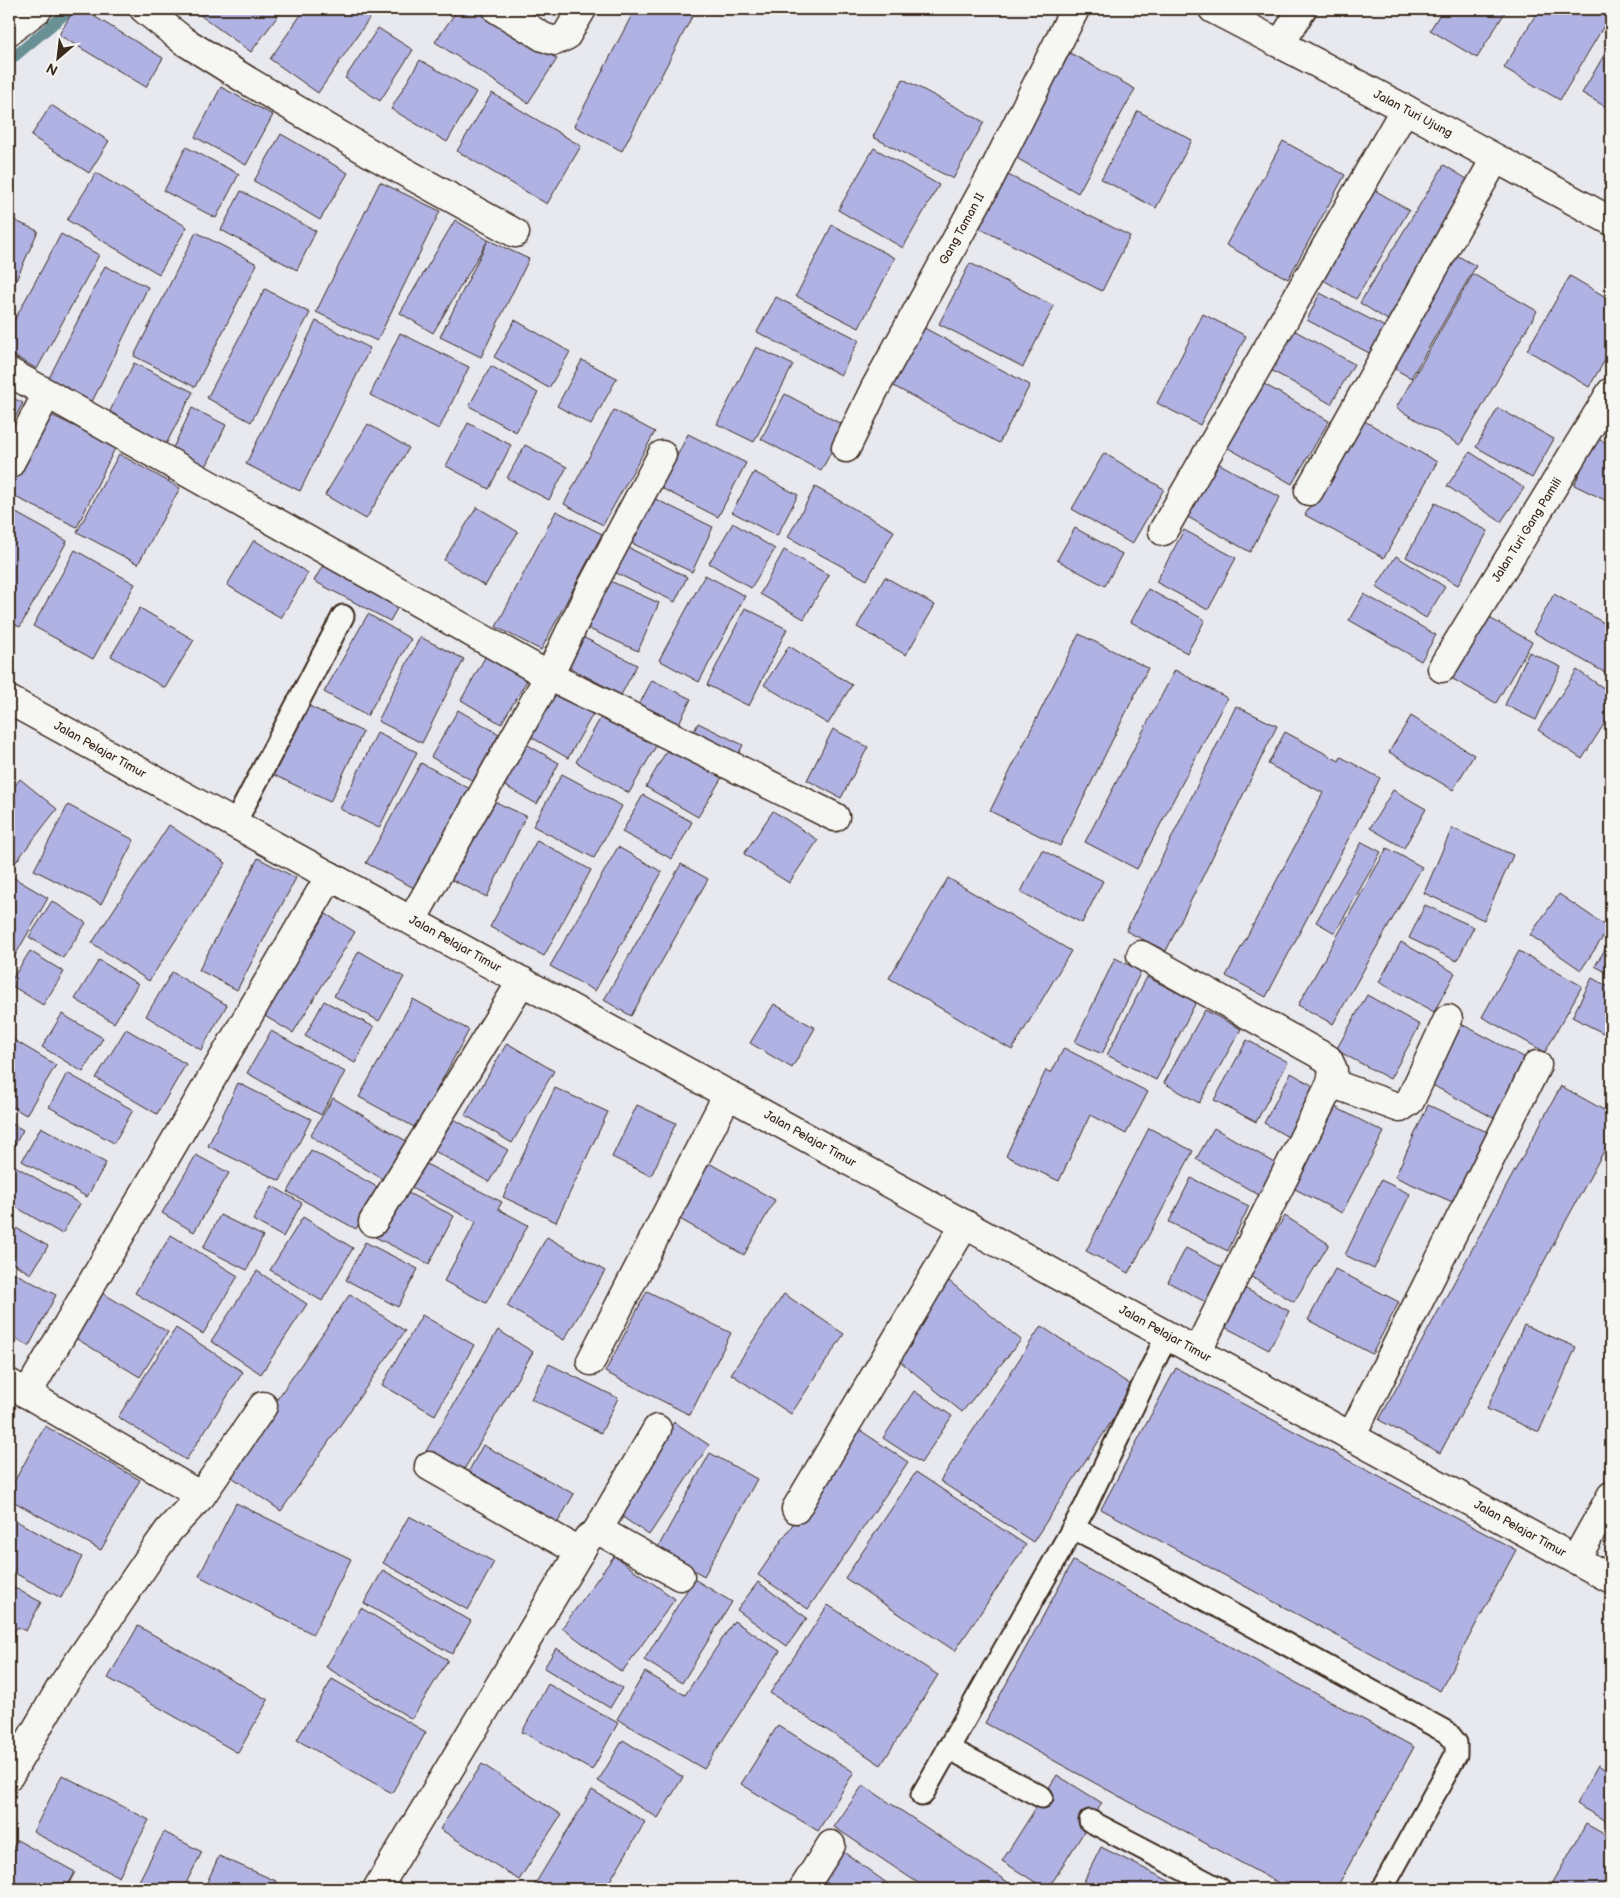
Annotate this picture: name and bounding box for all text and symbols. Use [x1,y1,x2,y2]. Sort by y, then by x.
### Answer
north arrow [32,32,82,82]
text: N [43,59,61,79]
street label: Jalan Turi Ujung [1371,87,1455,141]
street label: Gang Taman II [936,190,988,267]
street label: Jalan Turi Gang Pamili [1489,475,1565,585]
street label: Jalan Pelajar Timur [51,718,149,782]
street label: Jalan Pelajar Timur [406,912,504,976]
street label: Jalan Pelajar Timur [761,1107,859,1171]
street label: Jalan Pelajar Timur [1116,1302,1214,1366]
street label: Jalan Pelajar Timur [1471,1497,1569,1561]

